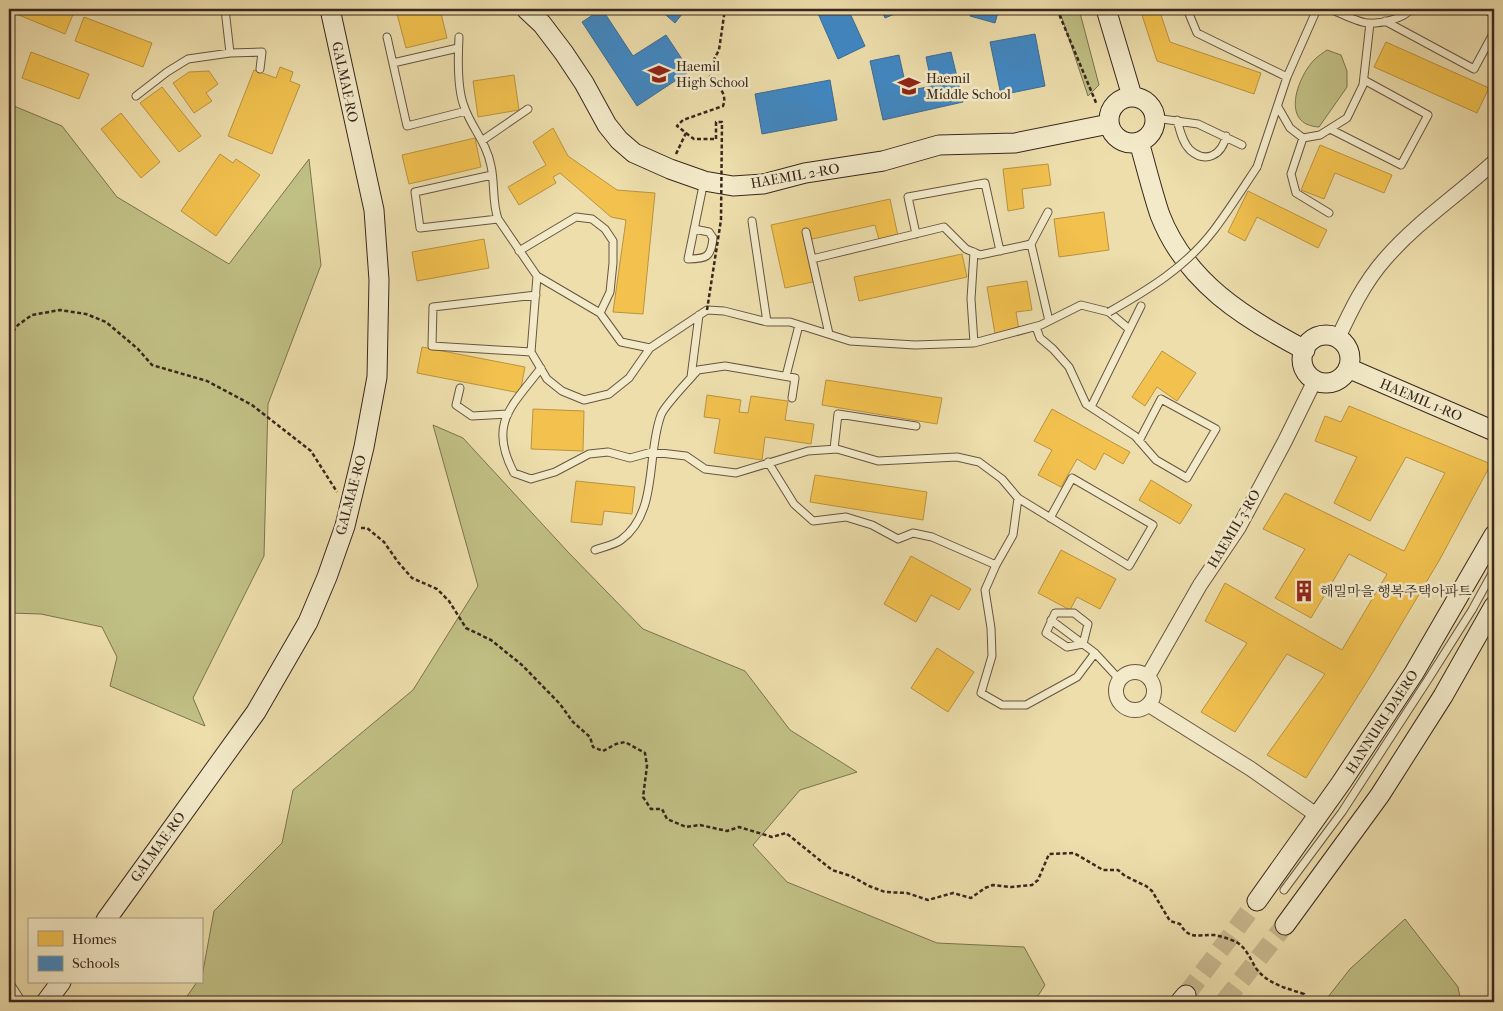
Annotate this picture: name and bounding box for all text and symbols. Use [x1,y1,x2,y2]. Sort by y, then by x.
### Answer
street label: GALMAE-RO [328,40,362,124]
place label: Haemil High School [676,58,749,91]
school or university icon: Haemil High School [646,61,672,87]
place label: Haemil Middle School [926,70,1011,103]
school or university icon: Haemil Middle School [896,73,922,99]
street label: HAEMIL 2-RO [749,160,841,192]
street label: HAEMIL 1-RO [1377,375,1465,425]
street label: GALMAE-RO [332,453,370,537]
street label: HAEMIL 3-RO [1204,487,1264,571]
building icon: 해밀마을 행복주택아파트 [1291,578,1317,604]
place label: 해밀마을 행복주택아파트 [1320,583,1472,600]
street label: HANNURI-DAERO [1342,667,1422,777]
street label: GALMAE-RO [127,809,189,885]
legend [28,918,202,984]
text: Homes [72,930,117,948]
text: Schools [72,954,120,972]

